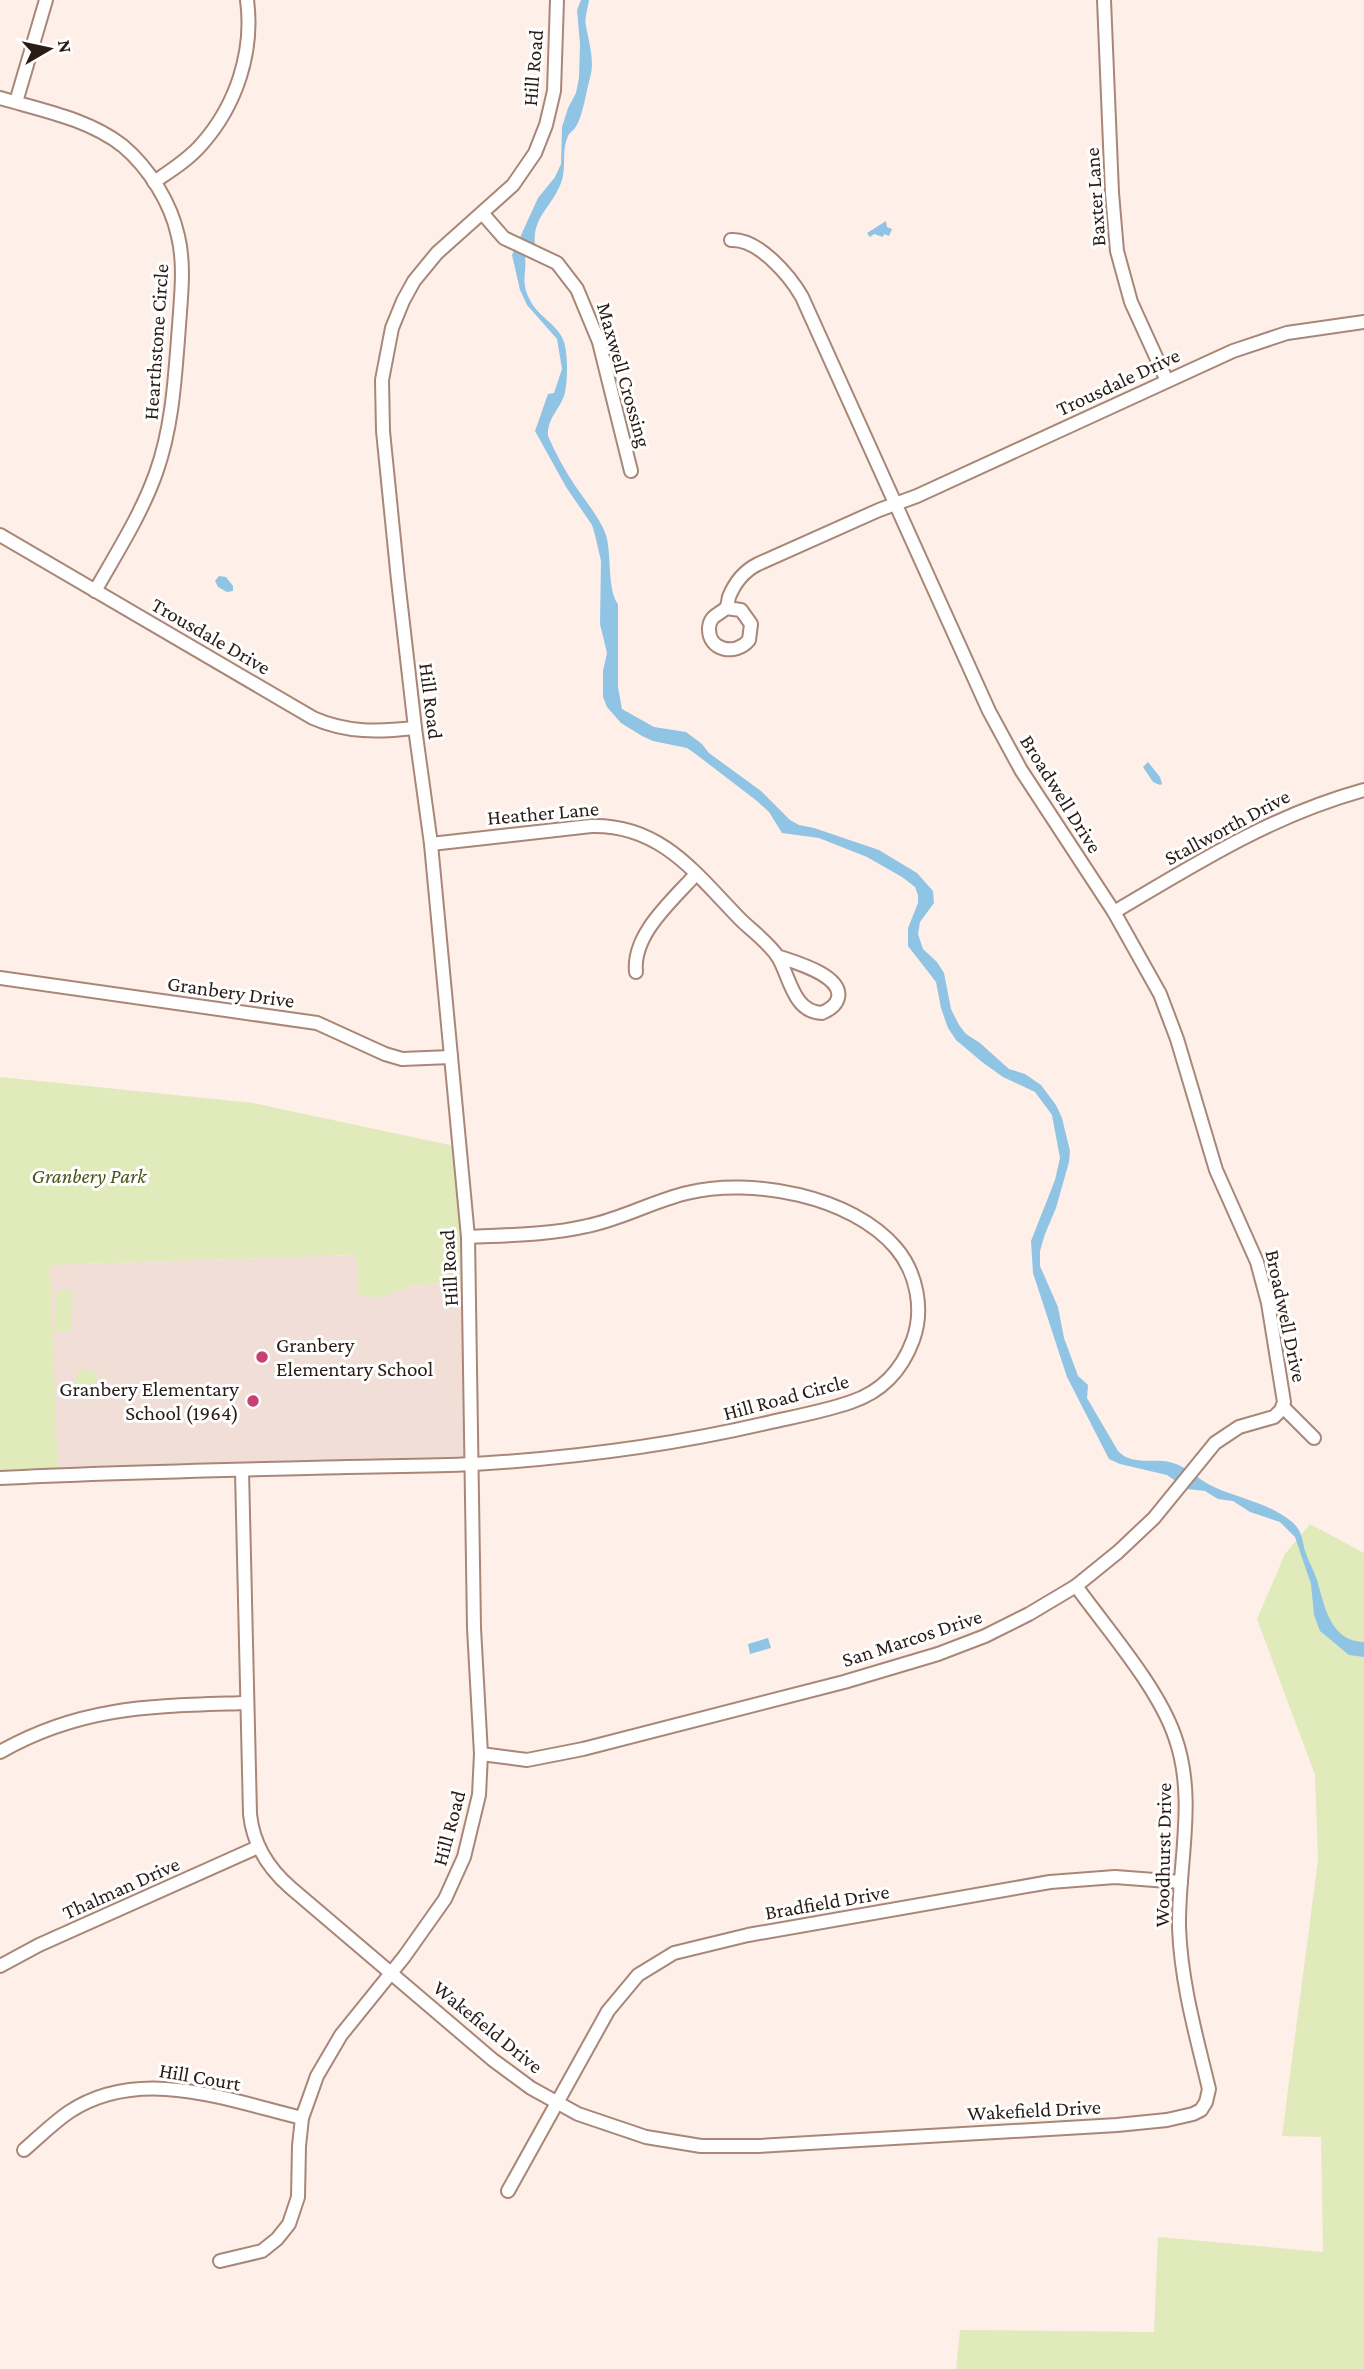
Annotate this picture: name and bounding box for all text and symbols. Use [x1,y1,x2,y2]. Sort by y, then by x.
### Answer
north arrow [14,14,84,84]
street label: Hill Road [518,29,548,107]
text: N [54,38,77,55]
street label: Baxter Lane [1080,147,1110,247]
street label: Hearthstone Circle [139,263,173,421]
street label: Maxwell Crossing [592,300,656,450]
street label: Trousdale Drive [1052,343,1184,421]
street label: Trousdale Drive [147,592,275,680]
street label: Hill Road [414,661,448,741]
street label: Broadwell Drive [1015,730,1107,858]
street label: Stallworth Drive [1160,784,1294,870]
street label: Heather Lane [486,796,600,830]
street label: Granbery Drive [166,971,296,1013]
park label: Granbery Park [32,1164,147,1188]
street label: Hill Road [435,1229,463,1307]
street label: Broadwell Drive [1260,1248,1312,1384]
place label: Granbery Elementary School [276,1333,433,1381]
marker: Granbery Elementary School [254,1349,270,1365]
street label: Hill Road Circle [721,1369,851,1425]
place label: Granbery Elementary School (1964) [59,1377,239,1425]
marker: Granbery Elementary School (1964) [245,1393,261,1409]
street label: San Marcos Drive [839,1604,985,1672]
street label: Woodhurst Drive [1150,1782,1176,1928]
street label: Hill Road [427,1788,471,1868]
street label: Thalman Drive [59,1852,183,1924]
street label: Bradfield Drive [763,1879,891,1925]
street label: Wakefield Drive [428,1976,548,2078]
street label: Hill Court [157,2058,244,2096]
street label: Wakefield Drive [967,2095,1101,2125]

